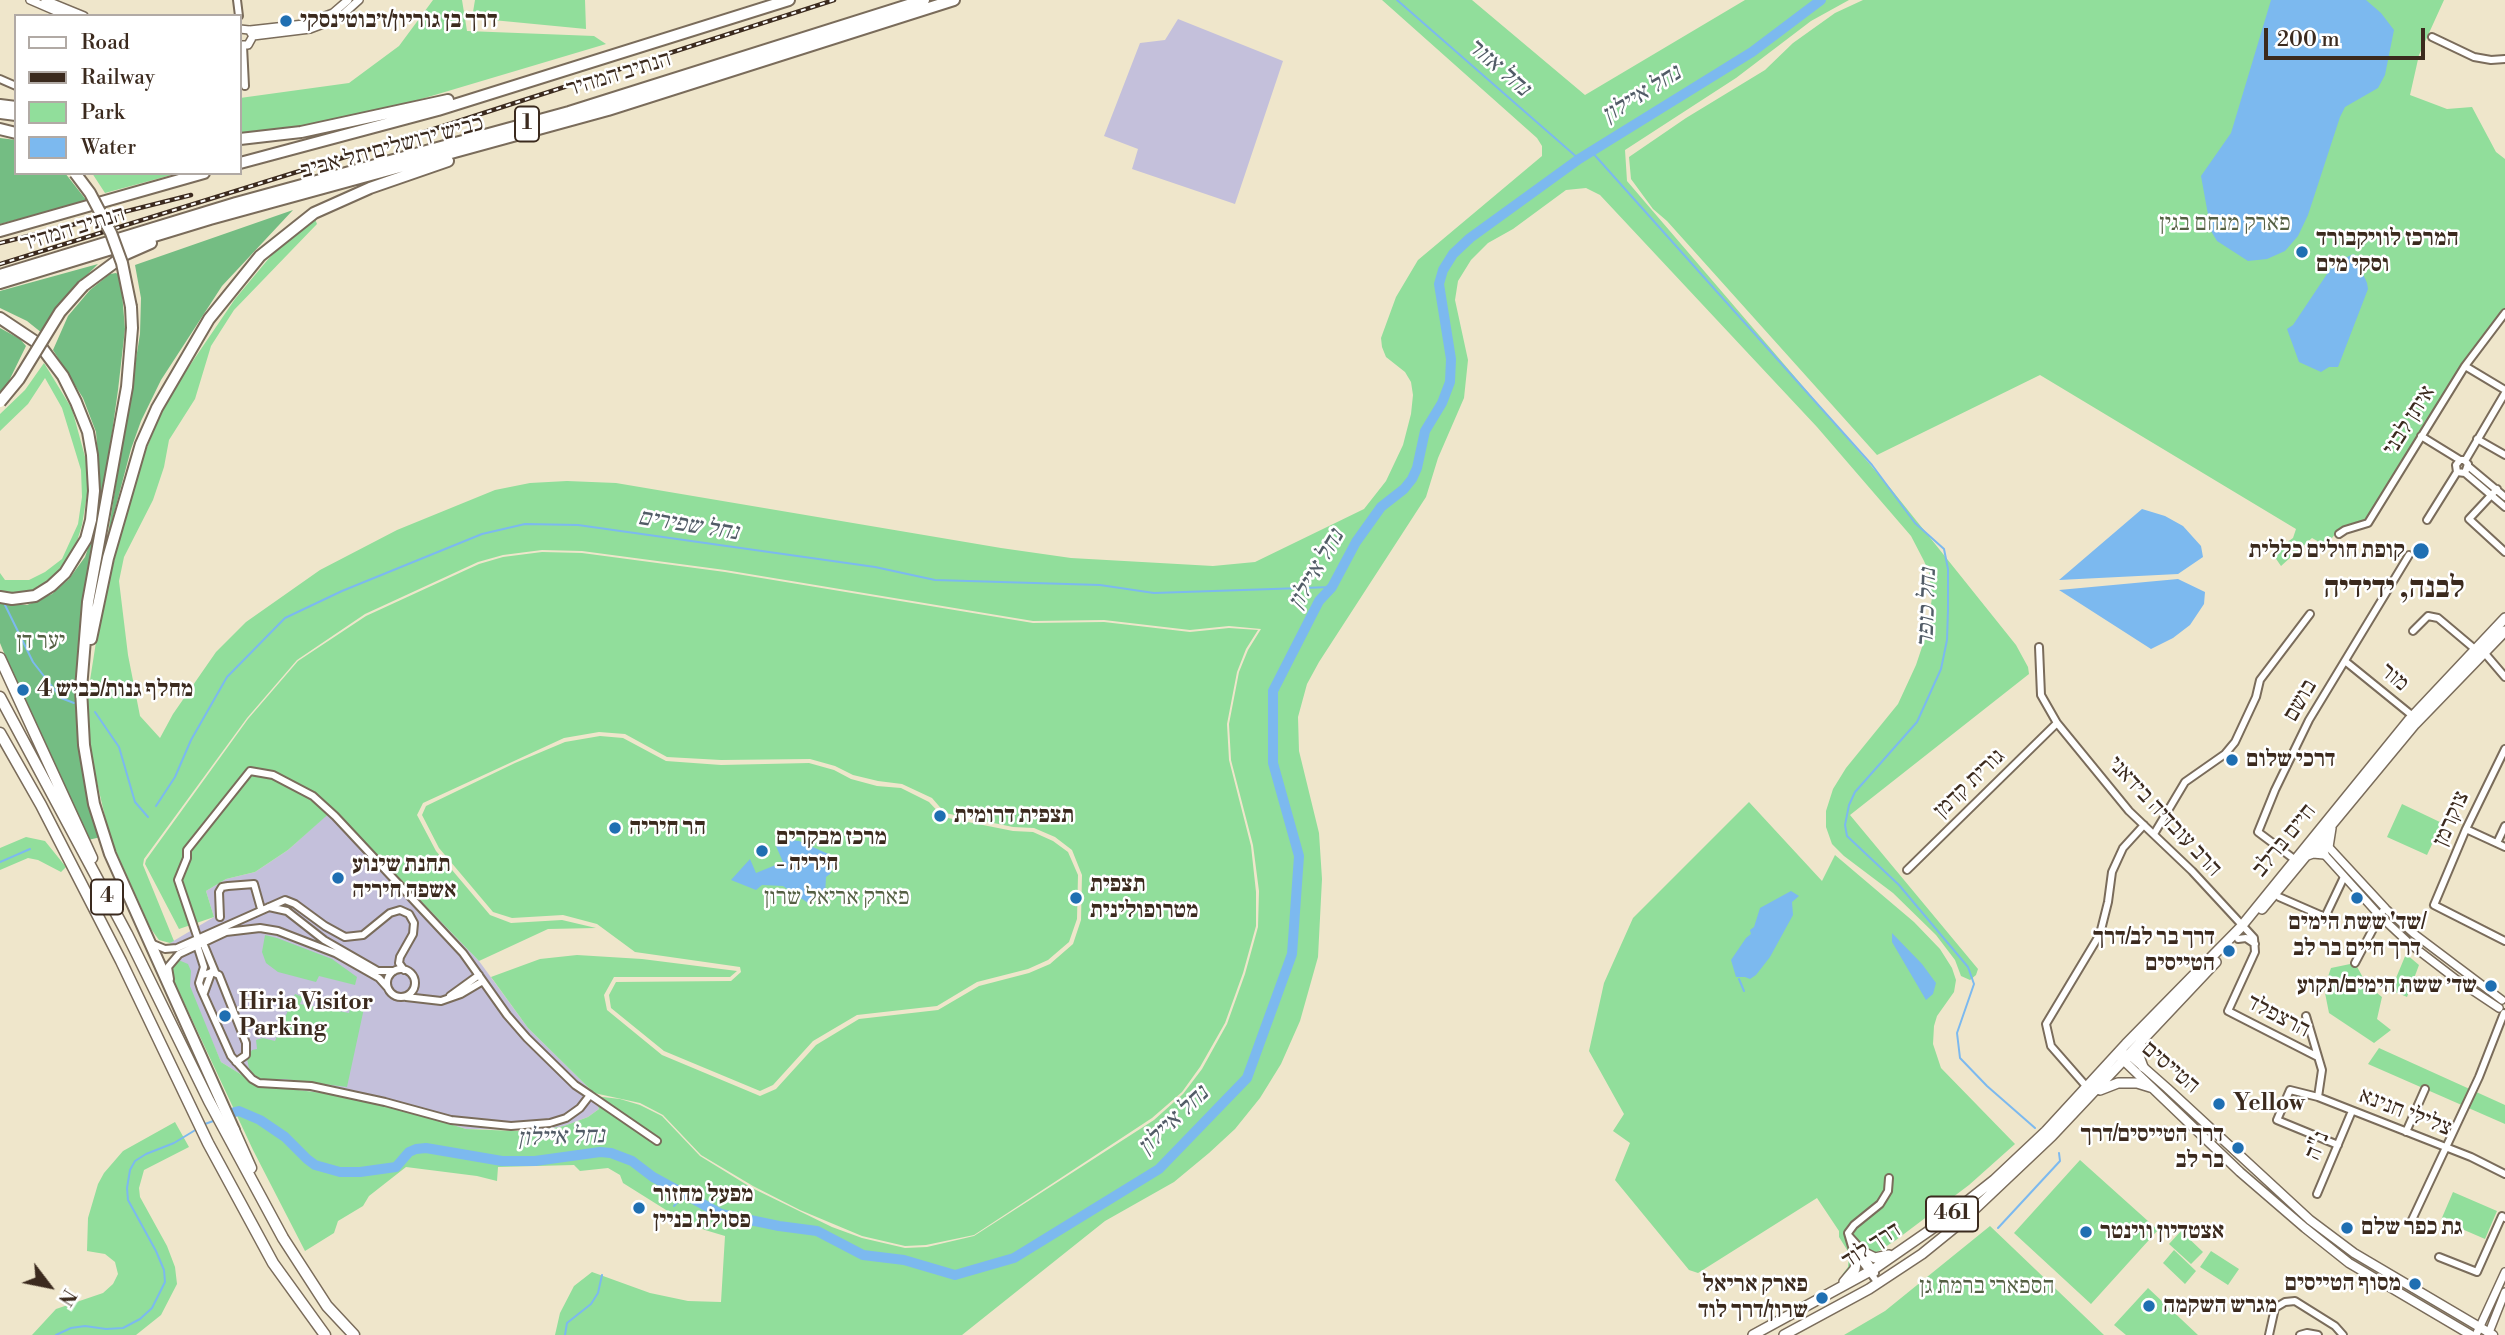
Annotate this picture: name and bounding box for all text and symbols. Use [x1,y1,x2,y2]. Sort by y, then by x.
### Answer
place label: דרך בן גוריון/ז׳בוטינסקי [300,7,498,35]
marker: דרך בן גוריון/ז׳בוטינסקי [278,13,294,29]
legend [14,14,242,175]
scale bar [2267,14,2428,58]
text: 200 m [2277,27,2340,53]
text: Road [81,30,130,56]
water label: נחל אזור [1460,33,1536,103]
street label: הנתיב המהיר [563,46,675,104]
water label: נחל איילון [1597,60,1687,130]
text: Railway [81,65,155,91]
text: Park [81,100,125,126]
road number: 1 [515,106,539,142]
street label: כביש ירושלים תל אביב [297,110,487,186]
text: Water [81,135,136,161]
street label: הנתיב המהיר [17,201,129,259]
park label: פארק מנחם בגין [2159,210,2291,238]
place label: המרכז לוויקבורד וסקי מים [2316,225,2459,279]
marker: המרכז לוויקבורד וסקי מים [2294,244,2310,260]
street label: איתן לבני [2378,381,2442,461]
water label: נחל שפירים [636,504,740,548]
water label: נחל איילון [1283,525,1351,615]
place label: קופת חולים כללית [2249,537,2405,565]
marker: קופת חולים כללית [2411,541,2431,561]
water label: נחל כופר [1912,568,1944,648]
district label: לבנה, ידידיה [2323,572,2465,608]
park label: יער דן [17,628,65,656]
street label: מור [2374,658,2414,698]
street label: בושם [2278,675,2324,727]
place label: מחלף גנות/כביש 4 [37,676,193,704]
marker: מחלף גנות/כביש 4 [15,682,31,698]
street label: גורית קדמן [1929,743,2011,825]
place label: דרכי שלום [2246,746,2335,774]
street label: הרב עובדיה בידאני [2101,751,2227,883]
marker: דרכי שלום [2224,752,2240,768]
street label: צוקרמן [2428,787,2476,851]
street label: חיים ברלב [2247,799,2323,883]
place label: תצפית דרומית [954,802,1074,830]
marker: תצפית דרומית [932,808,948,824]
place label: הר חיריה [629,814,706,842]
marker: הר חיריה [607,820,623,836]
place label: מרכז מבקרים - חיריה [776,824,887,878]
marker: מרכז מבקרים - חיריה [754,843,770,859]
place label: תחנת שינוע אשפה חיריה [352,851,457,905]
marker: תחנת שינוע אשפה חיריה [330,870,346,886]
place label: תצפית מטרופולינית [1090,871,1198,925]
road number: 4 [91,880,123,914]
park label: פארק אריאל שרון [764,884,910,912]
marker: תצפית מטרופולינית [1068,890,1084,906]
marker: שד' ששת הימים/ דרך חיים בר לב [2349,890,2365,906]
place label: שד' ששת הימים/ דרך חיים בר לב [2288,909,2426,963]
place label: דרך בר לב/דרך הטייסים [2093,924,2215,978]
marker: דרך בר לב/דרך הטייסים [2221,943,2237,959]
place label: שד׳ ששת הימים/תקוע [2297,972,2477,1000]
marker: שד׳ ששת הימים/תקוע [2483,978,2499,994]
place label: Hiria Visitor Parking [239,989,373,1043]
street label: הרצפלד [2242,989,2314,1045]
marker: Hiria Visitor Parking [217,1008,233,1024]
street label: הטייסים [2135,1036,2205,1100]
water label: נחל איילון [1133,1080,1215,1162]
street label: צלילי חנינא [2355,1083,2455,1143]
place label: Yellow [2233,1090,2305,1118]
marker: Yellow [2211,1096,2227,1112]
place label: דרך הטייסים/דרך בר לב [2080,1121,2224,1175]
water label: נחל איילון [517,1122,605,1154]
street label: נ"ה [2300,1127,2336,1165]
marker: דרך הטייסים/דרך בר לב [2230,1140,2246,1156]
place label: מפעל מחזור פסולת בניין [653,1181,753,1235]
road number: 461 [1926,1196,1978,1232]
marker: מפעל מחזור פסולת בניין [631,1200,647,1216]
place label: גת כפר שלם [2361,1214,2463,1242]
street label: דרך לוד [1837,1217,1907,1275]
place label: אצטדיון ווינטר [2100,1218,2224,1246]
marker: גת כפר שלם [2339,1220,2355,1236]
marker: אצטדיון ווינטר [2078,1224,2094,1240]
north arrow [14,1251,84,1321]
place label: מסוף הטייסים [2284,1270,2401,1298]
place label: פארק אריאל שרון/דרך לוד [1698,1271,1808,1325]
park label: הספארי ברמת גן [1920,1273,2054,1301]
marker: מסוף הטייסים [2407,1276,2423,1292]
text: N [53,1284,81,1310]
marker: פארק אריאל שרון/דרך לוד [1814,1290,1830,1306]
place label: מגרש השקמה [2163,1292,2277,1320]
marker: מגרש השקמה [2141,1298,2157,1314]

